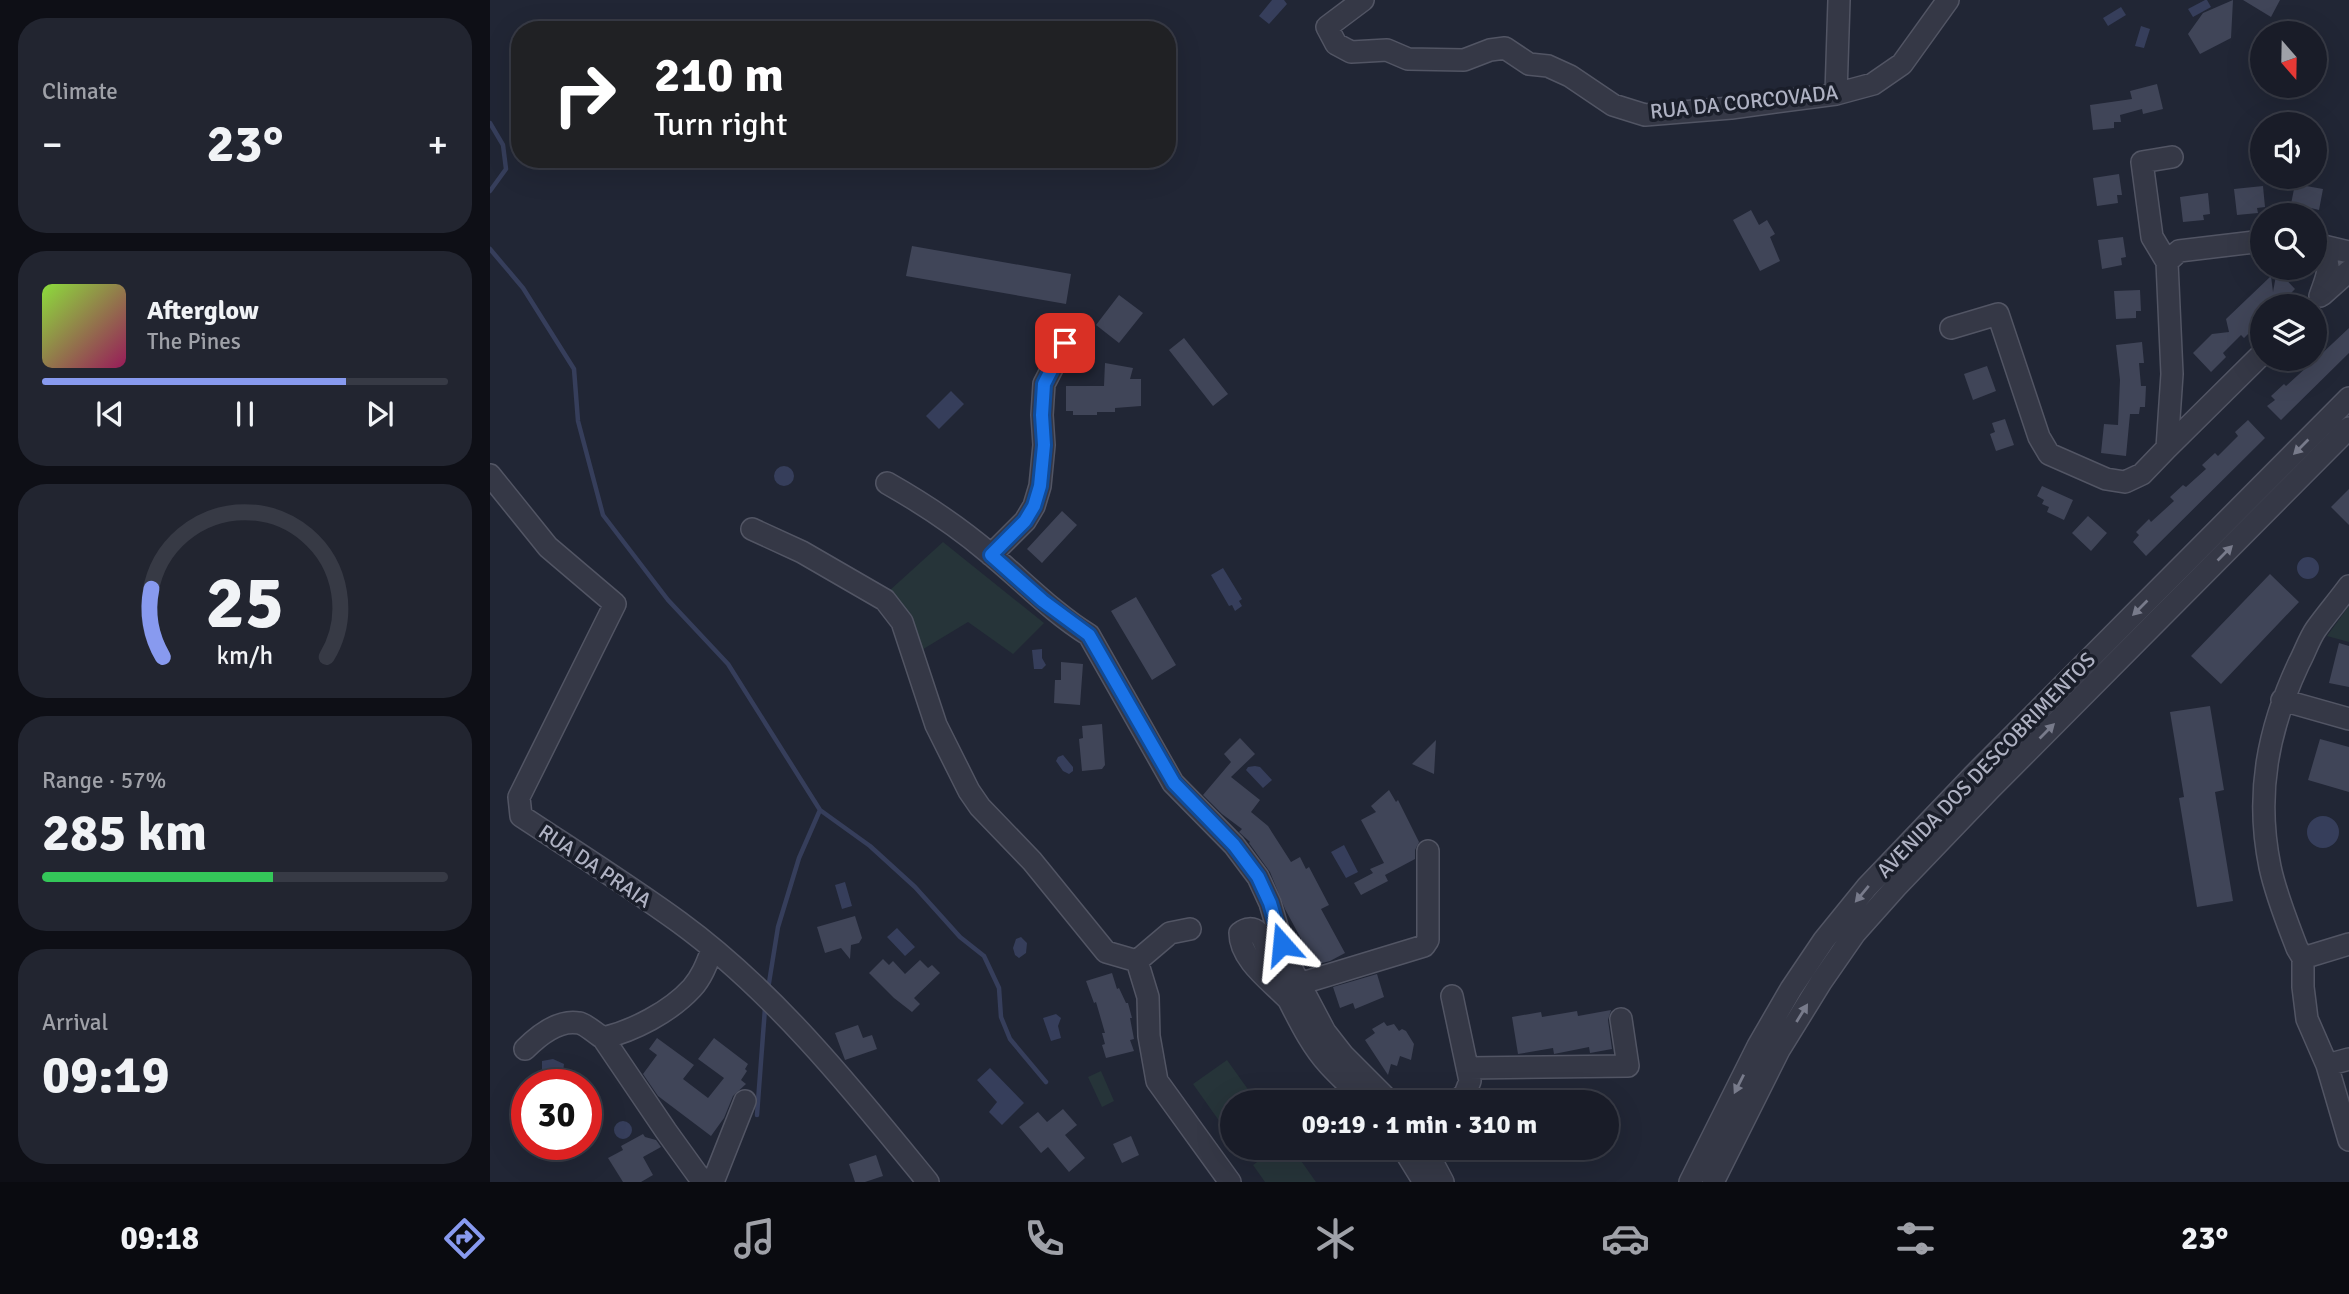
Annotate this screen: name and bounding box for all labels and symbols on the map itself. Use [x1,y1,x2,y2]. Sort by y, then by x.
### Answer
north arrow [2250,21,2328,98]
street label: RUA DA CORCOVADA [1649,79,1839,125]
pin [1035,313,1095,373]
one-way arrow [2292,438,2309,455]
one-way arrow [2216,545,2232,562]
one-way arrow [2132,599,2149,616]
street label: AVENIDA DOS DESCOBRIMENTOS [1871,647,2101,883]
one-way arrow [2038,723,2055,740]
street label: RUA DA PRAIA [534,819,657,913]
one-way arrow [1855,885,1870,902]
position arrow [1245,907,1319,981]
one-way arrow [1795,1004,1808,1023]
speed limit sign: 30 [511,1069,602,1160]
one-way arrow [1733,1074,1744,1094]

